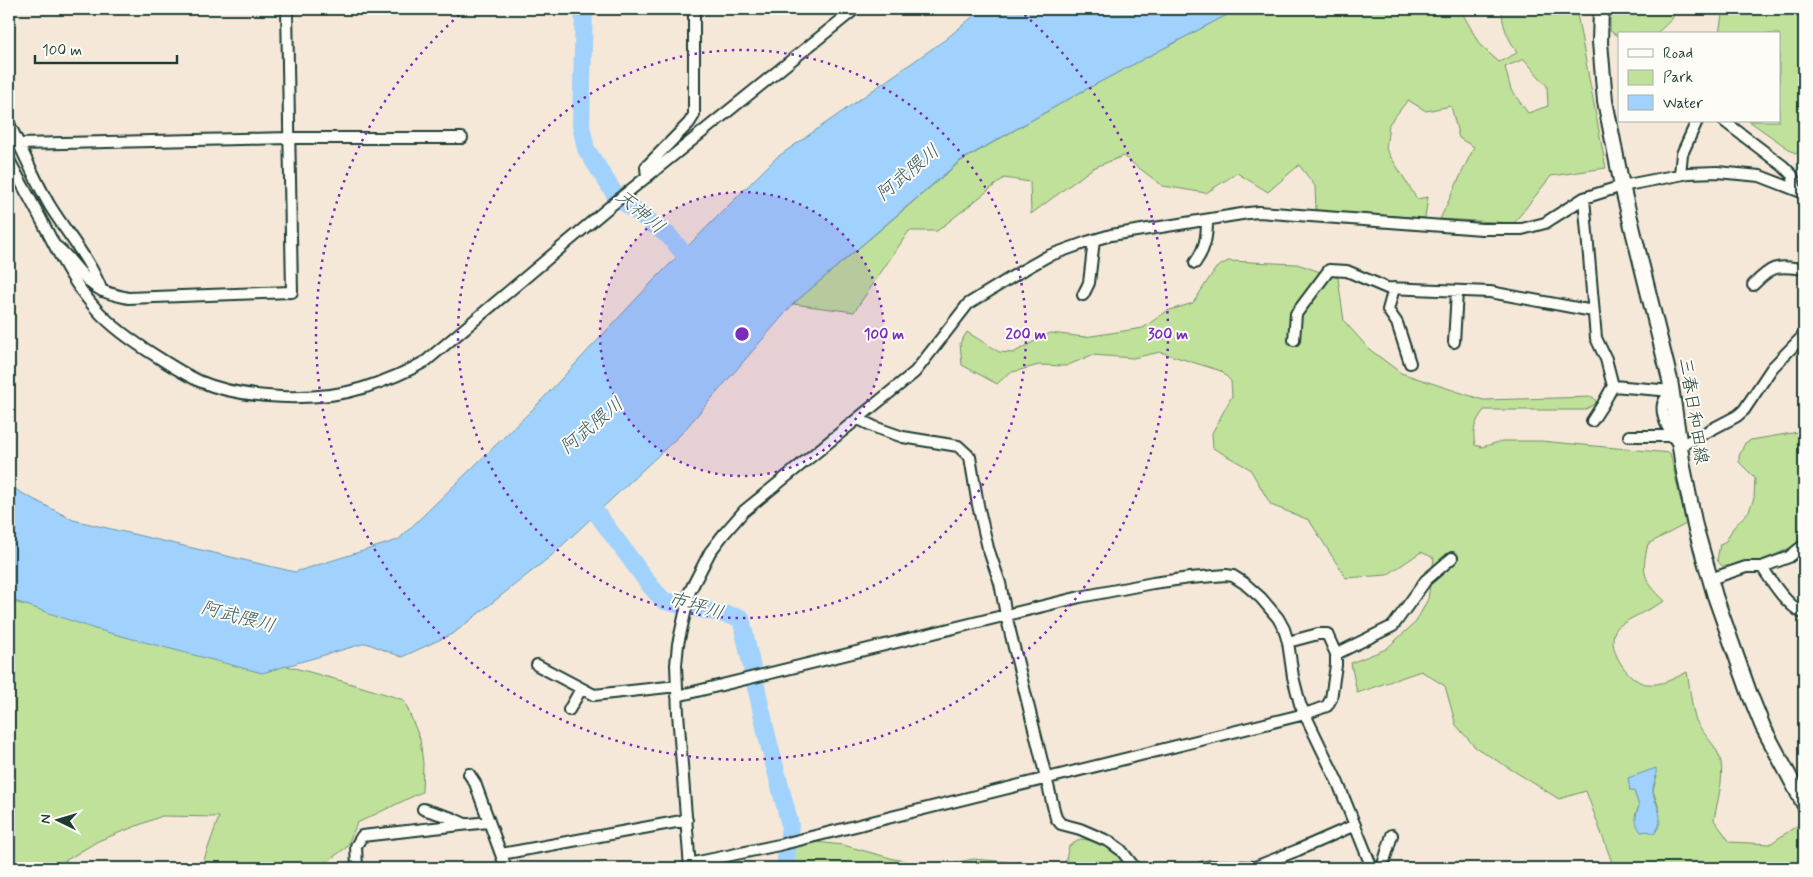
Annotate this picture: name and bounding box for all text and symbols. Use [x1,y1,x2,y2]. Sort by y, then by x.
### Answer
scale bar [35,32,178,64]
legend [1618,32,1780,122]
text: 100 m [42,41,82,61]
text: Road [1663,44,1693,64]
text: Park [1663,68,1693,88]
text: Water [1663,94,1703,114]
water label: 阿武隈川 [871,139,945,207]
water label: 天神川 [610,184,670,240]
centre of rings [733,325,751,343]
text: 100 m [864,325,904,345]
text: 200 m [1006,325,1047,345]
text: 300 m [1148,325,1188,345]
street label: 三春日和田線 [1673,356,1713,466]
water label: 阿武隈川 [555,392,629,460]
water label: 市坪川 [665,586,727,626]
water label: 阿武隈川 [198,595,278,639]
north arrow [32,794,82,844]
text: N [37,814,55,824]

